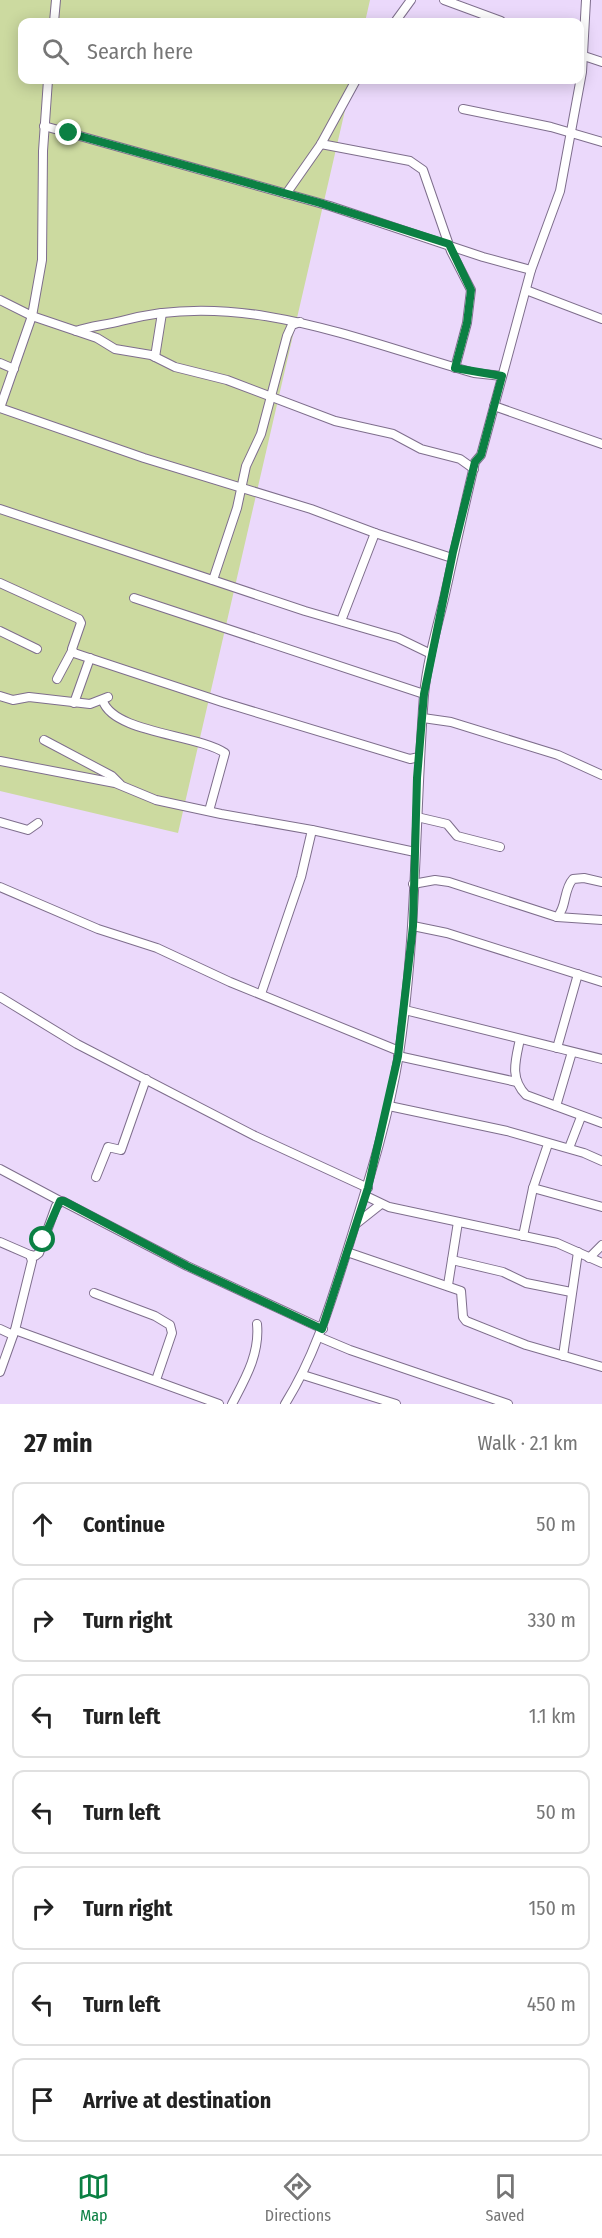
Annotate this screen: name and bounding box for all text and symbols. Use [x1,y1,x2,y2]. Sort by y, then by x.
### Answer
search box [18,18,584,84]
icon: search [39,35,72,68]
text: Search here [87,38,193,65]
route end [55,119,81,145]
route start [29,1226,55,1252]
text: 27 min [24,1428,93,1459]
text: Walk · 2.1 km [478,1431,578,1455]
icon: ahead [26,1508,59,1541]
text: Continue [83,1511,165,1538]
text: 50 m [536,1512,576,1536]
icon: right [26,1604,59,1637]
text: Turn right [83,1607,172,1634]
text: 330 m [527,1608,576,1632]
icon: left [26,1700,59,1733]
text: Turn left [83,1703,161,1730]
text: 1.1 km [529,1704,576,1728]
icon: left [26,1796,59,1829]
text: Turn left [83,1799,161,1826]
text: 50 m [536,1800,576,1824]
icon: right [26,1892,59,1925]
text: Turn right [83,1895,172,1922]
text: 150 m [529,1896,576,1920]
icon: left [26,1988,59,2021]
text: Turn left [83,1991,161,2018]
text: 450 m [527,1992,576,2016]
icon: arrive [26,2084,59,2117]
text: Arrive at destination [83,2087,271,2114]
tab: Map [77,2170,110,2225]
tab: Directions [265,2170,331,2225]
tab: Saved [486,2170,525,2225]

